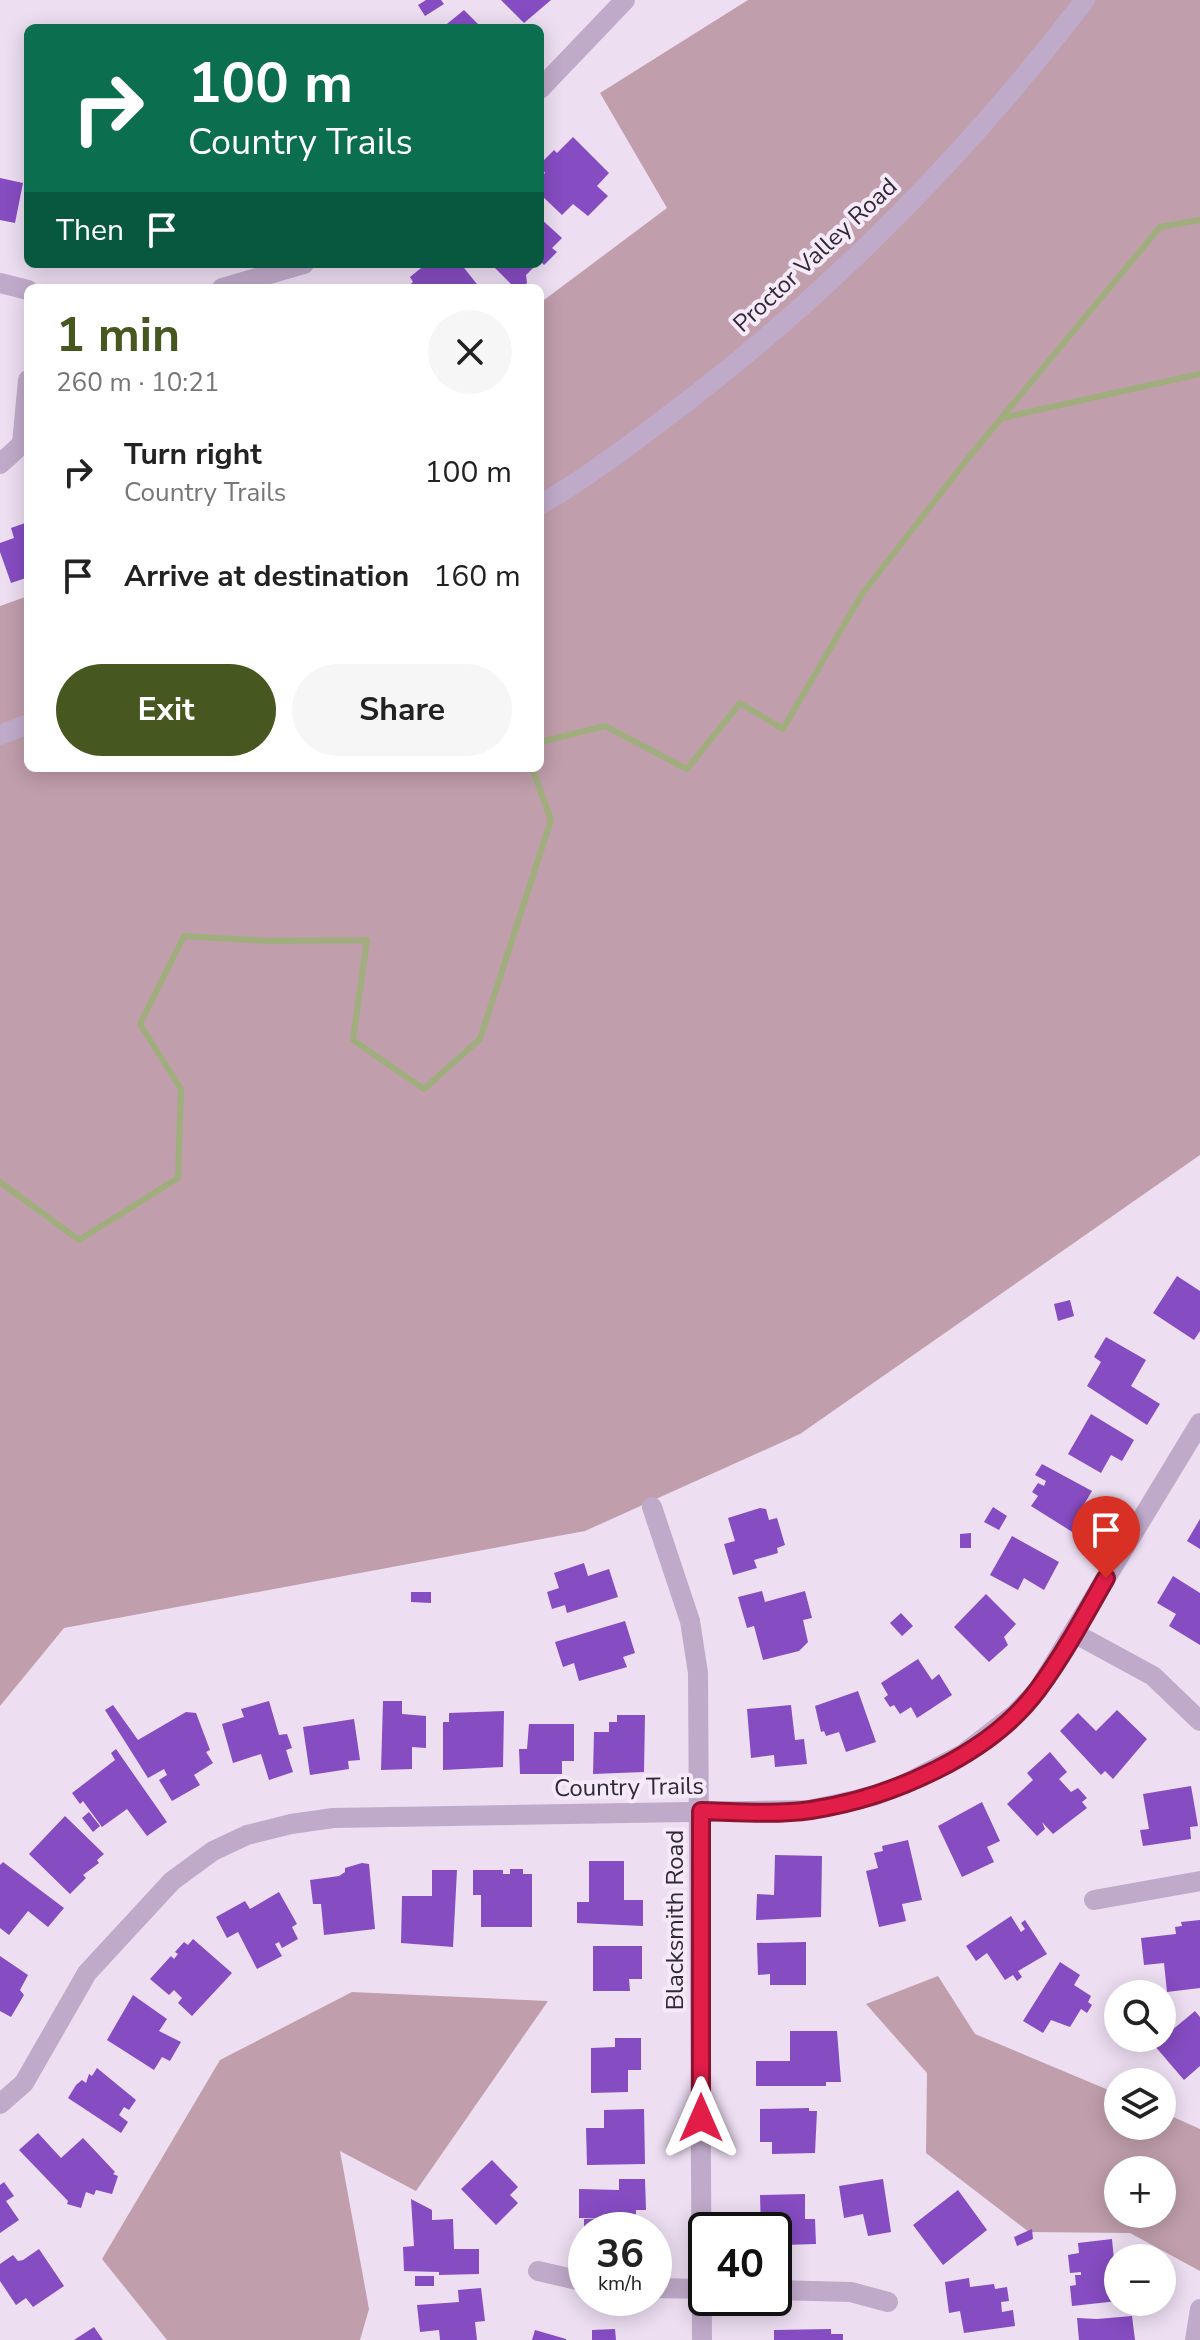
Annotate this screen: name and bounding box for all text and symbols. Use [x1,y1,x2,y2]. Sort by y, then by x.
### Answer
text: 100 m [188,45,353,122]
icon: right [56,56,160,160]
text: Country Trails [188,118,413,167]
street label: Proctor Valley Road [726,171,904,339]
icon: arrive [140,208,184,252]
text: Then [56,210,124,251]
text: 1 min [56,302,180,368]
button: close [428,310,512,394]
text: 260 m · 10:21 [56,365,219,400]
text: Turn right [124,434,262,475]
icon: right [56,450,100,494]
text: 100 m [425,452,512,493]
text: Country Trails [124,475,286,510]
icon: arrive [56,554,100,598]
text: Arrive at destination [124,556,409,597]
text: 160 m [433,556,521,597]
button: Exit [56,664,276,756]
button: Share [292,664,512,756]
pin [1072,1496,1140,1578]
icon: arrive [1084,1508,1128,1552]
street label: Country Trails [554,1770,704,1804]
street label: Blacksmith Road [659,1830,691,2010]
map controls [1104,1980,1176,2316]
button: search [1104,1980,1176,2052]
button: layers [1104,2068,1176,2140]
position arrow [659,2076,743,2160]
button: + [1104,2156,1176,2228]
speed limit sign: 40 [688,2212,792,2316]
text: 36 [596,2227,644,2281]
button: − [1104,2244,1176,2316]
text: km/h [598,2270,642,2297]

